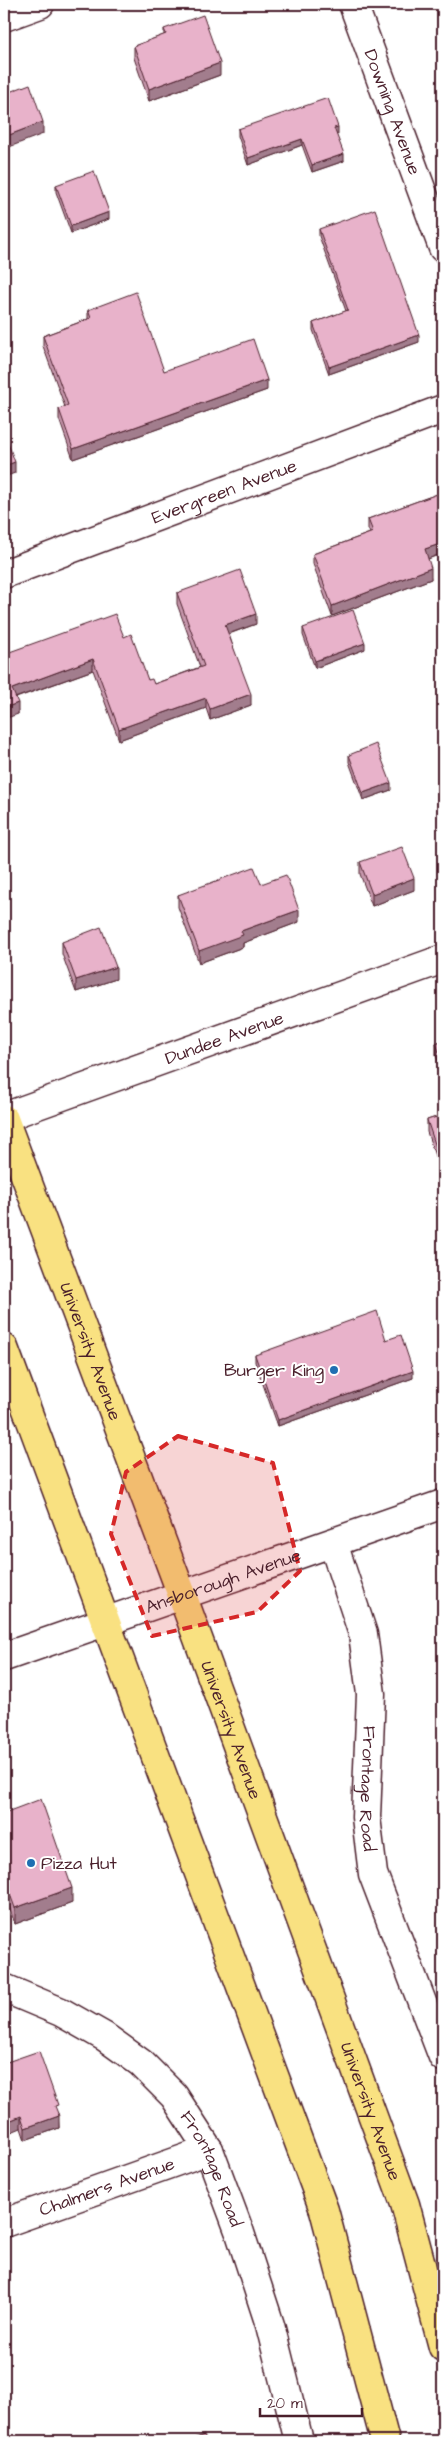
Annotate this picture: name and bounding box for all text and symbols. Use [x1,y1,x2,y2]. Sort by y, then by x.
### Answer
street label: Downing Avenue [358,46,427,178]
street label: Evergreen Avenue [148,453,300,530]
street label: Dundee Avenue [161,1005,287,1071]
street label: University Avenue [54,1279,128,1424]
place label: Burger King [224,1358,324,1384]
marker: Burger King [328,1364,340,1376]
street label: Ansborough Avenue [142,1542,304,1619]
street label: University Avenue [195,1657,268,1803]
street label: Frontage Road [353,1725,383,1853]
place label: Pizza Hut [41,1851,117,1876]
marker: Pizza Hut [25,1857,37,1869]
street label: University Avenue [334,2039,408,2184]
street label: Frontage Road [174,2106,249,2230]
street label: Chalmers Avenue [36,2151,178,2222]
scale bar [260,2385,362,2417]
text: 20 m [267,2393,303,2414]

